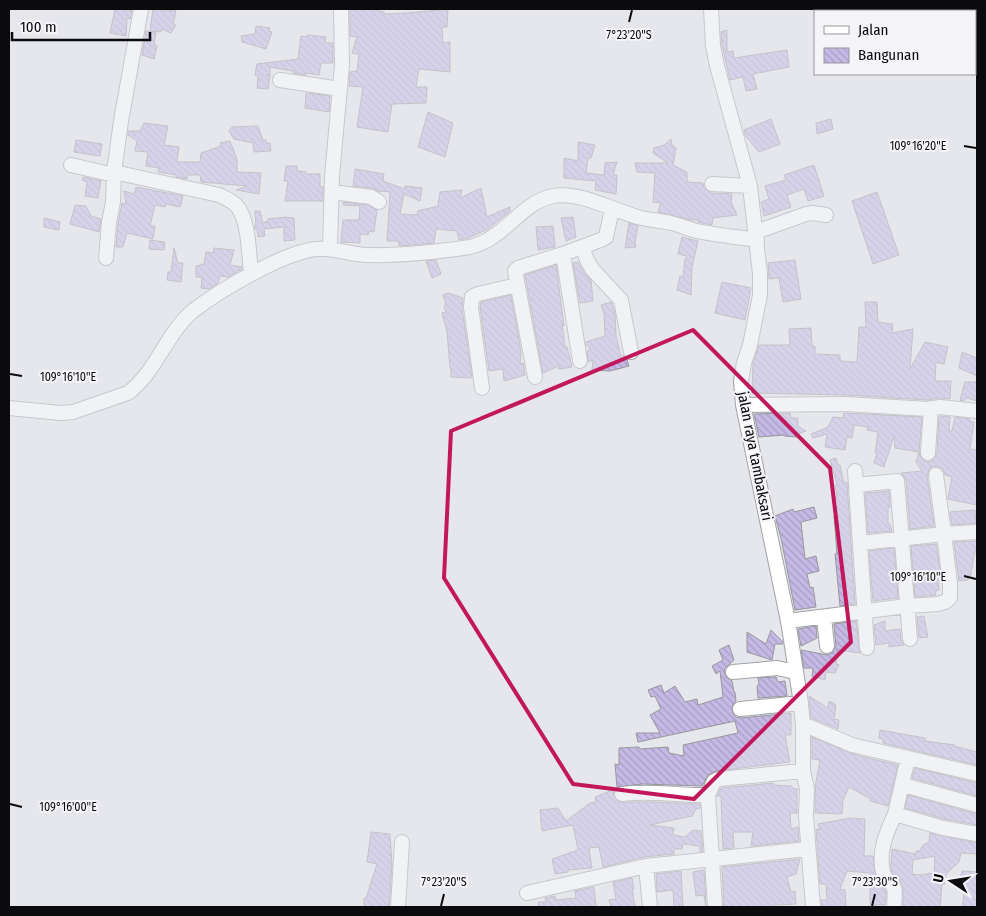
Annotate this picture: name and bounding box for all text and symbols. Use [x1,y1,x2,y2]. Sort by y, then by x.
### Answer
scale bar [12,10,150,42]
legend [814,10,976,75]
text: 100 m [20,18,57,36]
text: Jalan [858,21,888,39]
text: 7°23'20"S [606,28,652,42]
text: Bangunan [858,46,919,64]
text: 109°16'20"E [890,139,947,153]
text: 109°16'10"E [40,370,96,384]
street label: jalan raya tambaksari [733,389,776,522]
text: 109°16'10"E [890,570,946,584]
text: 109°16'00"E [39,800,97,814]
north arrow [926,856,976,906]
text: U [930,873,948,884]
text: 7°23'20"S [421,875,467,889]
text: 7°23'30"S [852,875,898,889]

